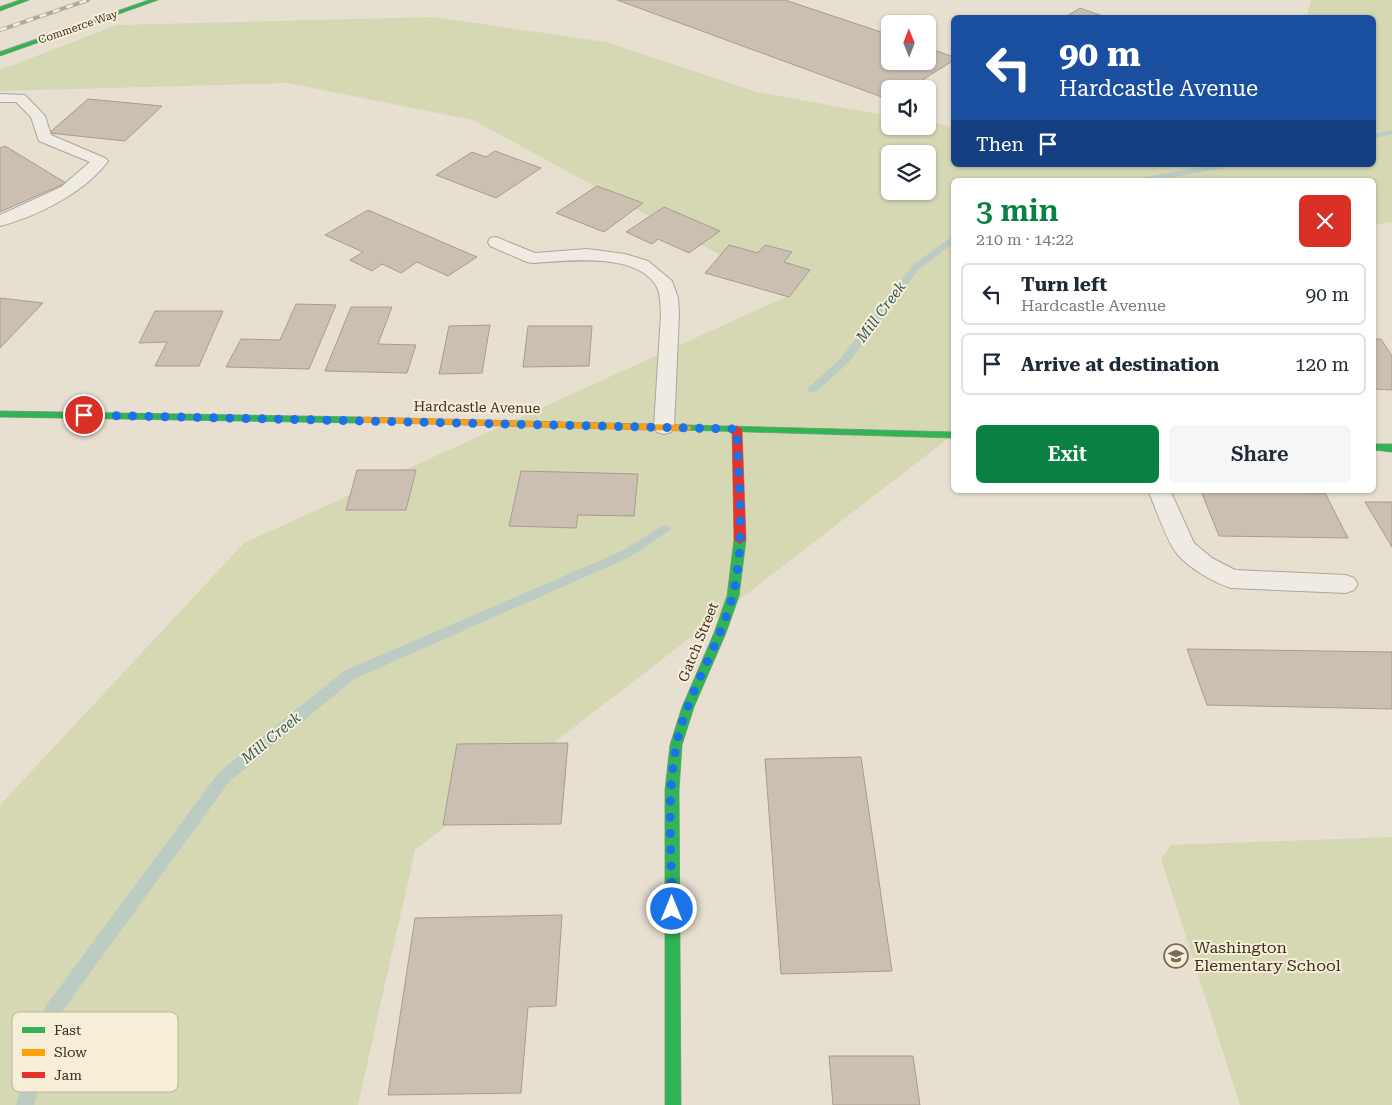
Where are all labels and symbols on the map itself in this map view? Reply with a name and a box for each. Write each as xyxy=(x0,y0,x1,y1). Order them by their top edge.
street label: Commerce Way xyxy=(37,7,120,47)
north arrow xyxy=(881,15,936,70)
water label: Mill Creek xyxy=(852,277,910,347)
pin xyxy=(63,394,105,436)
street label: Hardcastle Avenue xyxy=(414,398,541,416)
street label: Gatch Street xyxy=(675,600,721,684)
water label: Mill Creek xyxy=(237,708,305,768)
position arrow xyxy=(645,882,697,934)
place label: Washington Elementary School xyxy=(1194,938,1341,975)
school or university icon: Washington Elementary School xyxy=(1163,943,1189,969)
legend xyxy=(12,1012,178,1092)
text: Fast xyxy=(54,1022,81,1038)
text: Slow xyxy=(54,1044,87,1060)
text: Jam xyxy=(54,1067,82,1083)

